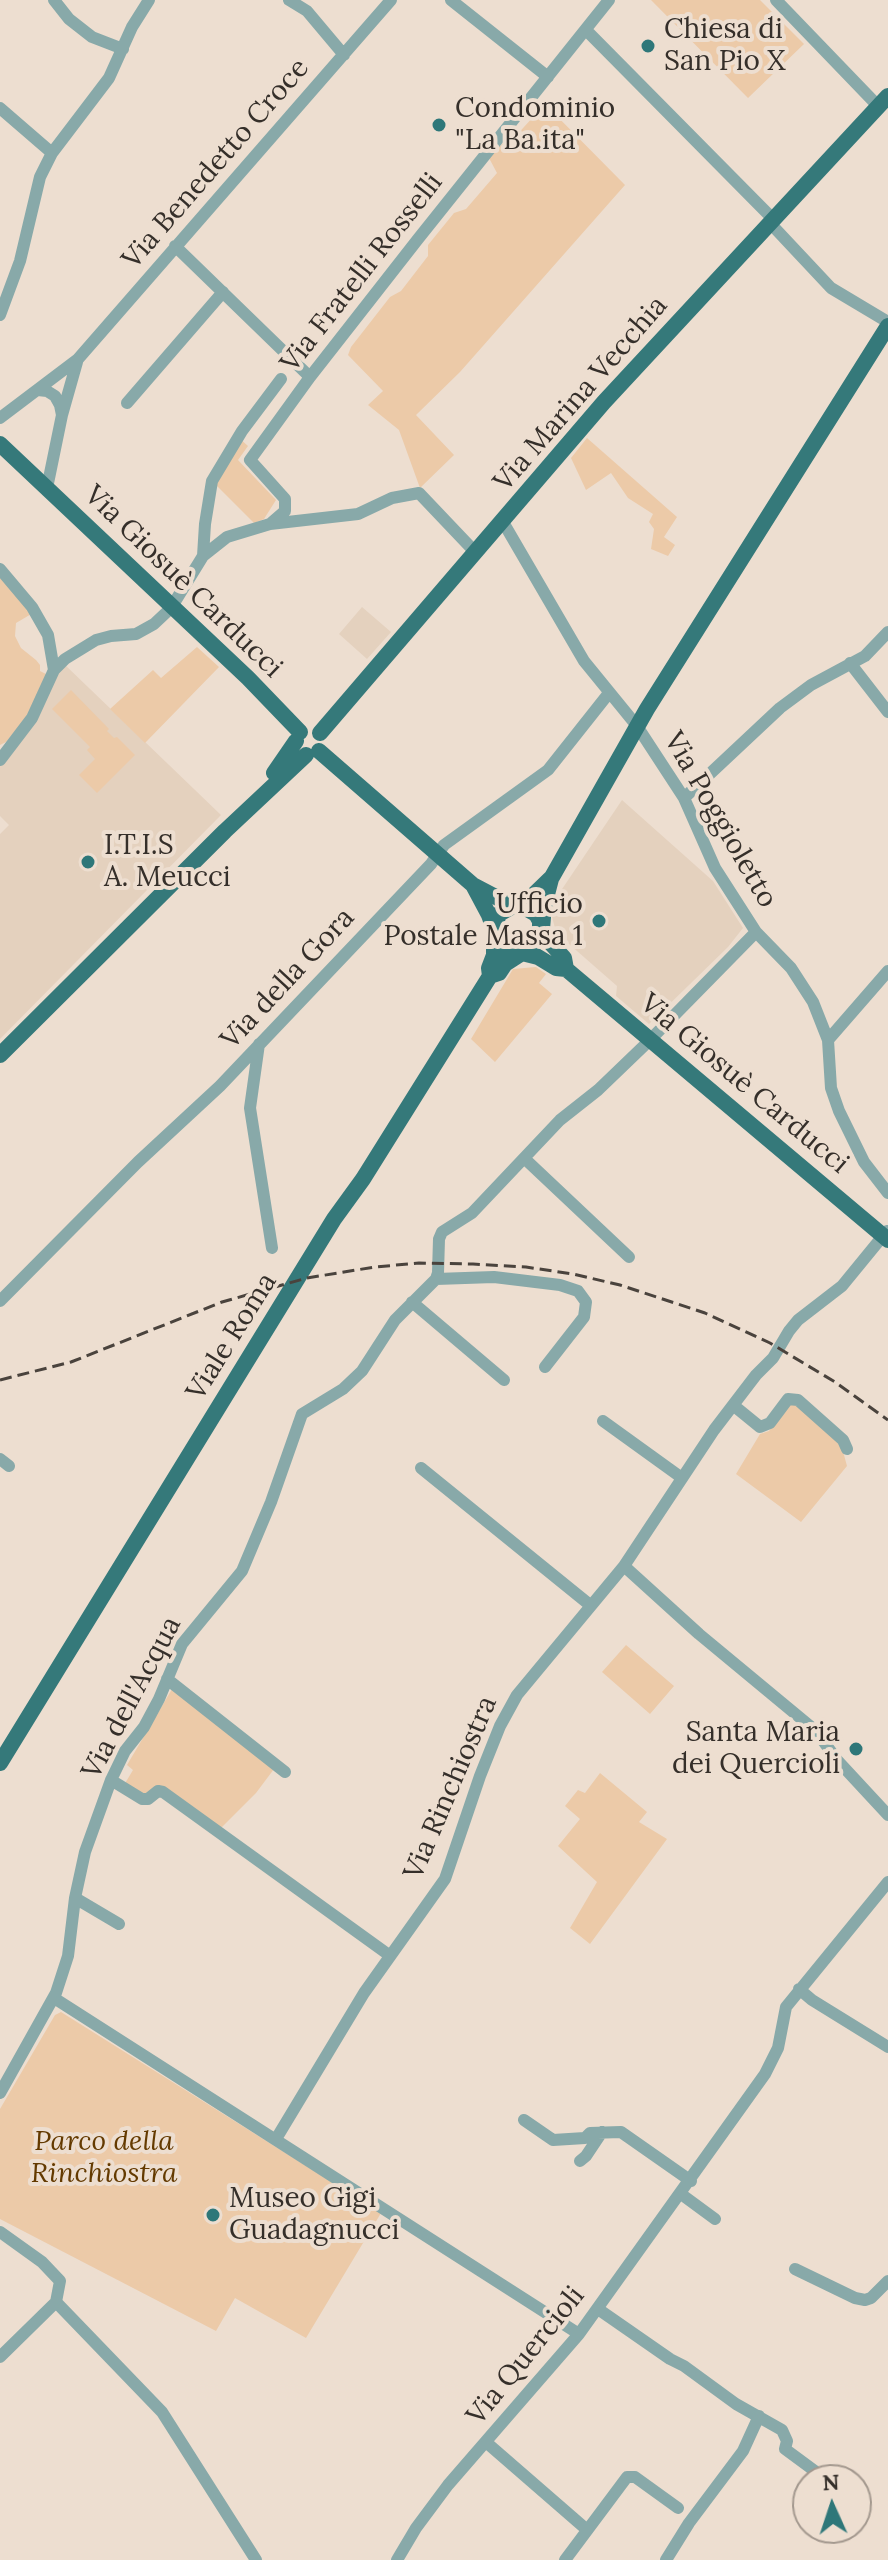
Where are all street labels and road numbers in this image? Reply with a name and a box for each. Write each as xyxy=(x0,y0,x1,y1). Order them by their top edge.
street label: Via Benedetto Croce xyxy=(116,52,316,276)
street label: Via Fratelli Rosselli xyxy=(274,167,450,379)
street label: Via Marina Vecchia xyxy=(487,290,675,498)
street label: Via Giosuè Carducci xyxy=(77,479,289,685)
street label: Via Poggioletto xyxy=(656,726,784,914)
street label: Via della Gora xyxy=(214,902,362,1056)
street label: Via Giosuè Carducci xyxy=(633,987,855,1181)
street label: Viale Roma xyxy=(180,1267,284,1407)
street label: Via dell'Acqua xyxy=(75,1611,189,1785)
street label: Via Rinchiostra xyxy=(397,1691,505,1885)
street label: Via Quercioli xyxy=(460,2280,592,2432)

